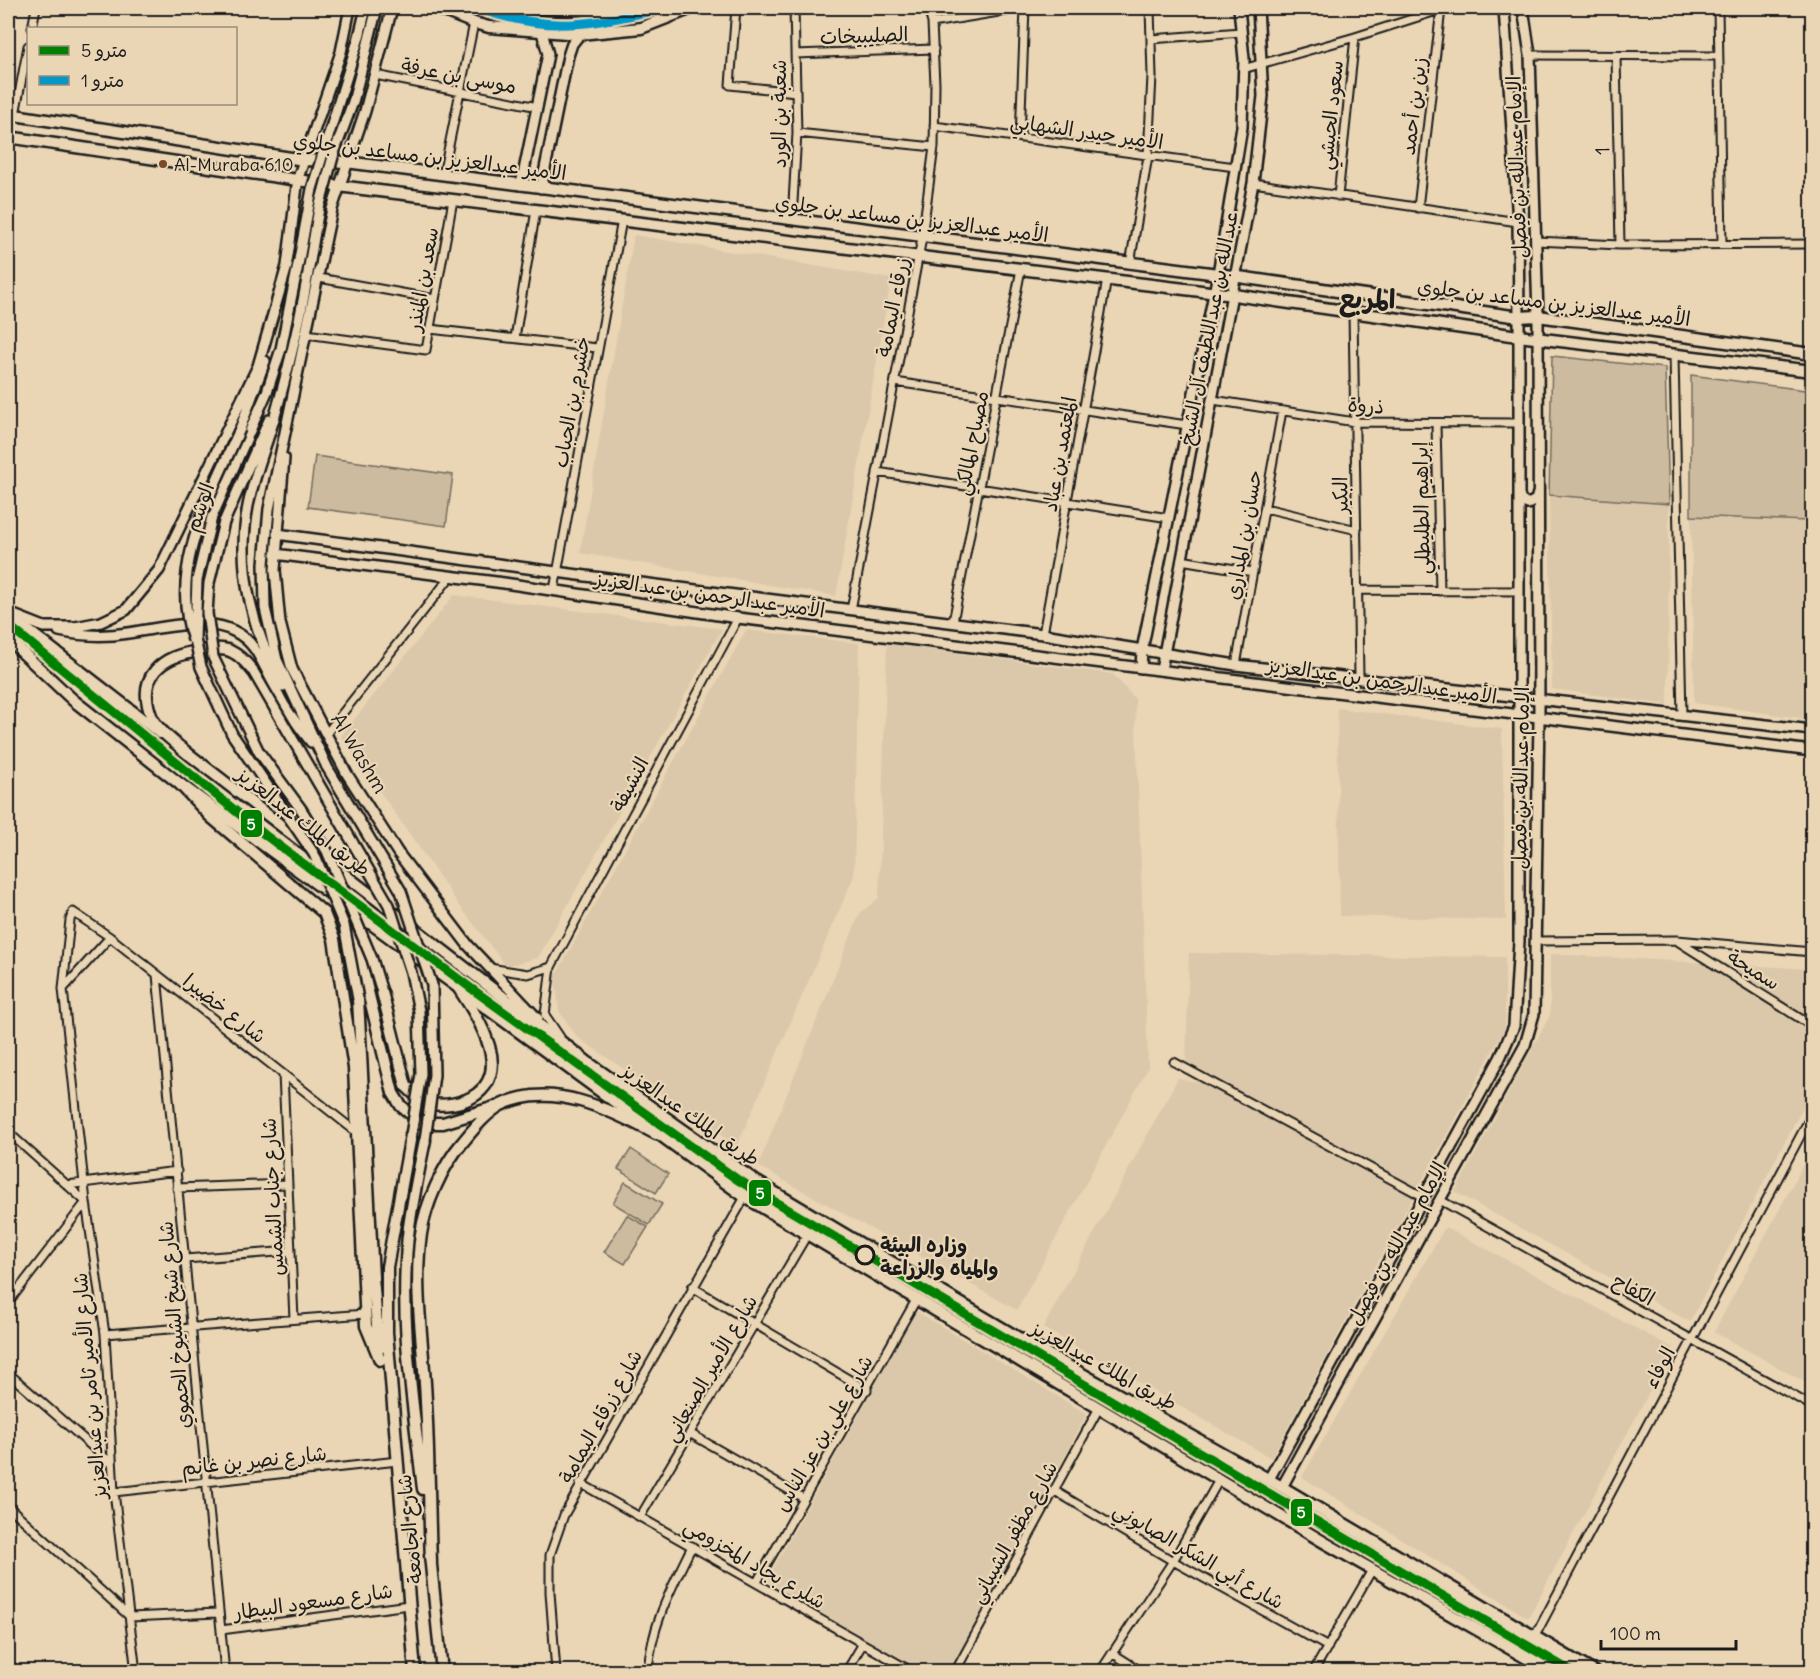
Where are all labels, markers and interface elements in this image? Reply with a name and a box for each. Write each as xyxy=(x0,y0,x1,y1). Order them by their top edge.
street label: الصليبيخات xyxy=(819,21,909,49)
legend xyxy=(27,27,237,105)
text: مترو 5 xyxy=(81,39,127,62)
street label: موسى بن عرفة xyxy=(399,52,519,99)
street label: زين بن أحمد xyxy=(1395,56,1431,156)
street label: سعود الحبشي xyxy=(1312,59,1354,172)
street label: شعبة بن الورد xyxy=(766,60,791,168)
text: مترو 1 xyxy=(81,69,124,92)
street label: الإمام عبدالله بن فيصل xyxy=(1500,75,1535,259)
street label: الأمير حيدر الشهابي xyxy=(1008,108,1165,160)
street label: الأمير عبدالعزيز بن مساعد بن جلوي xyxy=(292,127,568,188)
street label: 1 xyxy=(1589,147,1615,155)
place label: Al-Muraba 610 xyxy=(174,153,294,176)
marker: Al-Muraba 610 xyxy=(157,158,169,170)
street label: الأمير عبدالعزيز بن مساعد بن جلوي xyxy=(774,189,1050,250)
street label: عبدالله بن عبداللطيف آل الشيخ xyxy=(1173,209,1245,448)
street label: سعد بن المنذر xyxy=(400,225,443,335)
street label: زرقاء اليمامة xyxy=(870,255,914,359)
street label: الأمير عبدالعزيز بن مساعد بن جلوي xyxy=(1416,273,1692,334)
district label: المربع xyxy=(1339,282,1395,318)
street label: خشرم بن الحباب xyxy=(547,334,599,470)
street label: مصباح المالكي xyxy=(949,389,999,499)
street label: ذروة xyxy=(1347,391,1385,419)
street label: المعتمد بن عباد xyxy=(1037,394,1081,514)
street label: إبراهيم الطليطلي xyxy=(1407,441,1441,575)
street label: حسان بن المداري xyxy=(1219,468,1270,602)
street label: البكير xyxy=(1327,476,1353,516)
street label: الوشم xyxy=(179,479,222,536)
street label: الأمير عبدالرحمن بن عبدالعزيز xyxy=(591,565,827,623)
street label: الأمير عبدالرحمن بن عبدالعزيز xyxy=(1263,651,1499,709)
street label: الإمام عبدالله بن فيصل xyxy=(1506,686,1537,870)
street label: Al Washm xyxy=(326,708,394,798)
street label: النشيفة xyxy=(604,752,654,816)
street label: طريق الملك عبدالعزيز xyxy=(230,760,376,881)
line badge: 5 xyxy=(240,809,263,838)
text: 5 xyxy=(246,814,256,834)
street label: سميحة xyxy=(1723,943,1785,995)
street label: شارع خضيرا xyxy=(177,968,272,1050)
street label: طريق الملك عبدالعزيز xyxy=(615,1056,765,1171)
street label: شارع جناب الشمس xyxy=(255,1117,291,1277)
street label: الإمام عبدالله بن فيصل xyxy=(1341,1157,1454,1331)
line badge: 5 xyxy=(748,1179,772,1207)
text: 5 xyxy=(755,1183,765,1203)
street label: شارع شيخ الشيوخ الحموي xyxy=(152,1220,199,1430)
place label: وزاره البيئة والمياه والزراعة xyxy=(880,1232,999,1281)
marker: وزاره البيئة والمياه والزراعة xyxy=(855,1245,875,1265)
street label: الكفاح xyxy=(1608,1267,1659,1312)
street label: شارع الأمير ثامر بن عبدالعزيز xyxy=(67,1271,114,1502)
street label: شارع الأمير الصنعاني xyxy=(658,1290,767,1449)
street label: طريق الملك عبدالعزيز xyxy=(1025,1313,1182,1416)
street label: الوفاء xyxy=(1638,1342,1682,1393)
street label: شارع زرقاء اليمامة xyxy=(553,1345,649,1488)
street label: شارع علي بن عز الناس xyxy=(768,1350,883,1519)
street label: شارع نصر بن غانم xyxy=(180,1440,328,1483)
street label: شارع مظفر الشيباني xyxy=(964,1457,1068,1610)
street label: شارع الجامعة xyxy=(391,1473,429,1585)
street label: شارع أبي الشكر الصابوني xyxy=(1106,1496,1289,1619)
line badge: 5 xyxy=(1290,1498,1313,1527)
text: 5 xyxy=(1296,1502,1306,1522)
street label: شلرع بجاد المخزومي xyxy=(677,1512,830,1619)
street label: شارع مسعود البيطار xyxy=(230,1577,394,1627)
scale bar xyxy=(1601,1613,1736,1651)
text: 100 m xyxy=(1610,1622,1661,1645)

